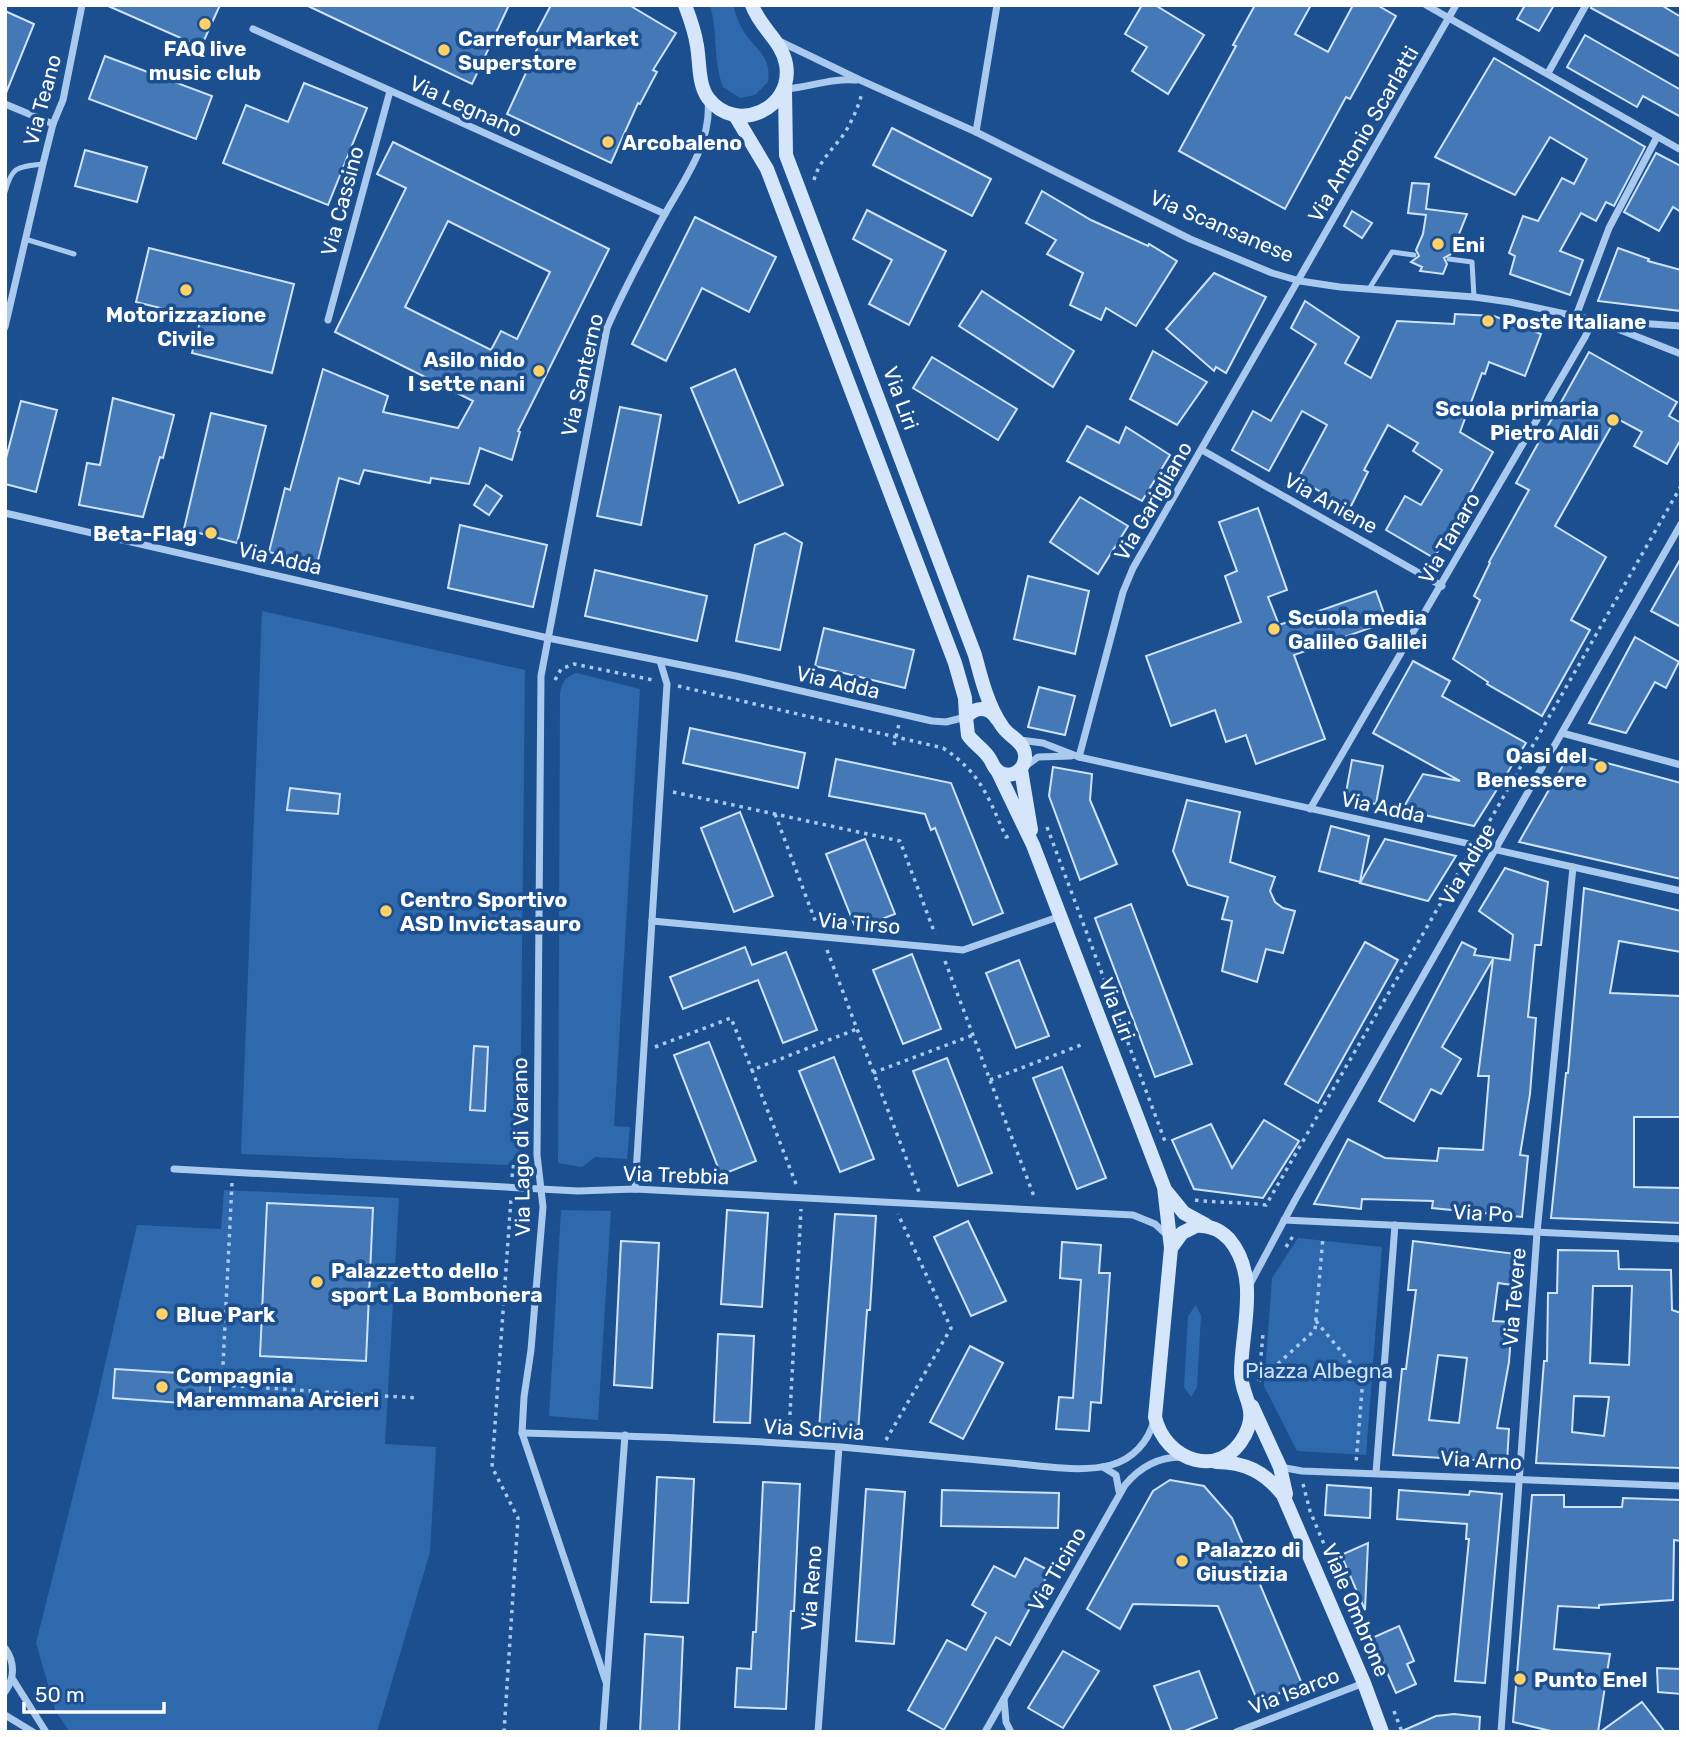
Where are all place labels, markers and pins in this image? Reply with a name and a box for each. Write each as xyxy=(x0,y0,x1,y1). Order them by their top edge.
marker: FAQ live music club xyxy=(197,16,213,32)
place label: Carrefour Market Superstore xyxy=(458,26,639,75)
place label: FAQ live music club xyxy=(149,36,261,85)
marker: Carrefour Market Superstore xyxy=(436,42,452,58)
place label: Arcobaleno xyxy=(622,130,742,155)
marker: Arcobaleno xyxy=(600,134,616,150)
place label: Eni xyxy=(1452,232,1485,257)
marker: Eni xyxy=(1430,236,1446,252)
marker: Motorizzazione Civile xyxy=(178,282,194,298)
place label: Motorizzazione Civile xyxy=(106,302,266,351)
place label: Poste Italiane xyxy=(1502,309,1647,334)
marker: Poste Italiane xyxy=(1480,313,1496,329)
place label: Asilo nido I sette nani xyxy=(408,347,525,396)
marker: Asilo nido I sette nani xyxy=(531,363,547,379)
place label: Scuola primaria Pietro Aldi xyxy=(1435,396,1599,445)
marker: Scuola primaria Pietro Aldi xyxy=(1605,412,1621,428)
place label: Beta-Flag xyxy=(93,521,197,546)
marker: Beta-Flag xyxy=(203,525,219,541)
place label: Scuola media Galileo Galilei xyxy=(1288,605,1427,654)
marker: Scuola media Galileo Galilei xyxy=(1266,621,1282,637)
place label: Oasi del Benessere xyxy=(1476,743,1587,792)
marker: Oasi del Benessere xyxy=(1593,759,1609,775)
place label: Centro Sportivo ASD Invictasauro xyxy=(400,887,581,936)
marker: Centro Sportivo ASD Invictasauro xyxy=(378,903,394,919)
place label: Palazzetto dello sport La Bombonera xyxy=(331,1258,543,1307)
marker: Palazzetto dello sport La Bombonera xyxy=(309,1274,325,1290)
place label: Blue Park xyxy=(176,1302,276,1327)
marker: Blue Park xyxy=(154,1306,170,1322)
place label: Compagnia Maremmana Arcieri xyxy=(176,1363,379,1412)
marker: Compagnia Maremmana Arcieri xyxy=(154,1379,170,1395)
place label: Palazzo di Giustizia xyxy=(1196,1537,1300,1586)
marker: Palazzo di Giustizia xyxy=(1174,1553,1190,1569)
place label: Punto Enel xyxy=(1534,1667,1648,1692)
marker: Punto Enel xyxy=(1512,1671,1528,1687)

